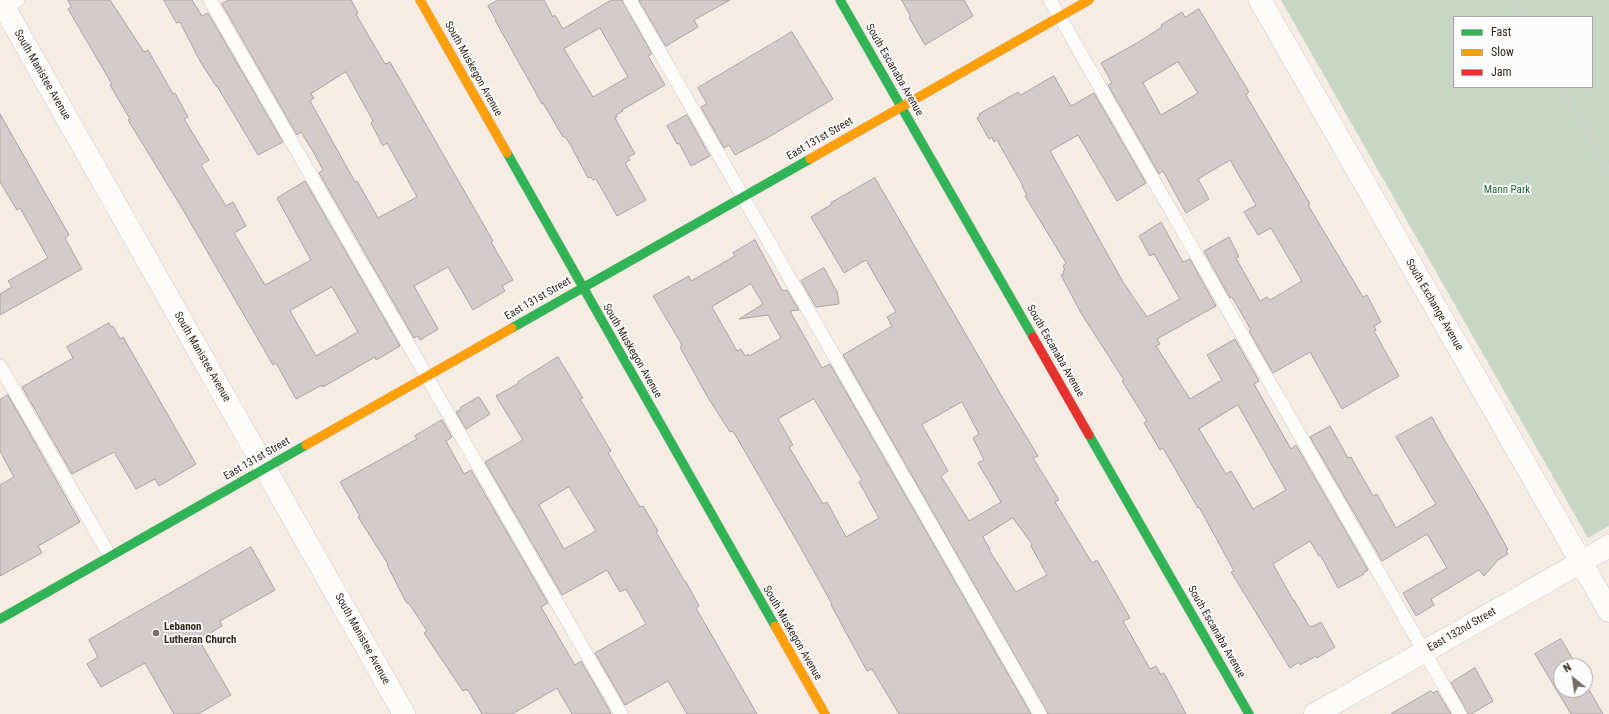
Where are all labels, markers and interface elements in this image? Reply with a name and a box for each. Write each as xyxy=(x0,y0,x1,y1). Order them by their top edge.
legend xyxy=(1453,16,1593,88)
street label: South Muskegon Avenue xyxy=(441,19,505,119)
street label: South Escanaba Avenue xyxy=(862,22,926,118)
text: Fast xyxy=(1491,25,1511,39)
street label: South Manistee Avenue xyxy=(11,28,73,122)
text: Slow xyxy=(1491,45,1514,59)
text: Jam xyxy=(1491,65,1512,79)
street label: East 131st Street xyxy=(784,115,856,163)
park label: Mann Park xyxy=(1484,183,1530,197)
street label: South Exchange Avenue xyxy=(1402,257,1466,353)
street label: East 131st Street xyxy=(502,275,574,323)
street label: South Muskegon Avenue xyxy=(600,301,664,401)
street label: South Escanaba Avenue xyxy=(1023,303,1087,399)
street label: South Manistee Avenue xyxy=(171,310,233,404)
street label: East 131st Street xyxy=(221,435,293,483)
street label: South Muskegon Avenue xyxy=(760,583,824,683)
street label: South Escanaba Avenue xyxy=(1184,584,1248,680)
street label: South Manistee Avenue xyxy=(332,591,392,687)
street label: East 132nd Street xyxy=(1425,605,1499,655)
place label: Lebanon Lutheran Church xyxy=(164,620,236,646)
marker: Lebanon Lutheran Church xyxy=(151,628,161,638)
north arrow xyxy=(1553,658,1593,698)
text: N xyxy=(1561,661,1573,675)

